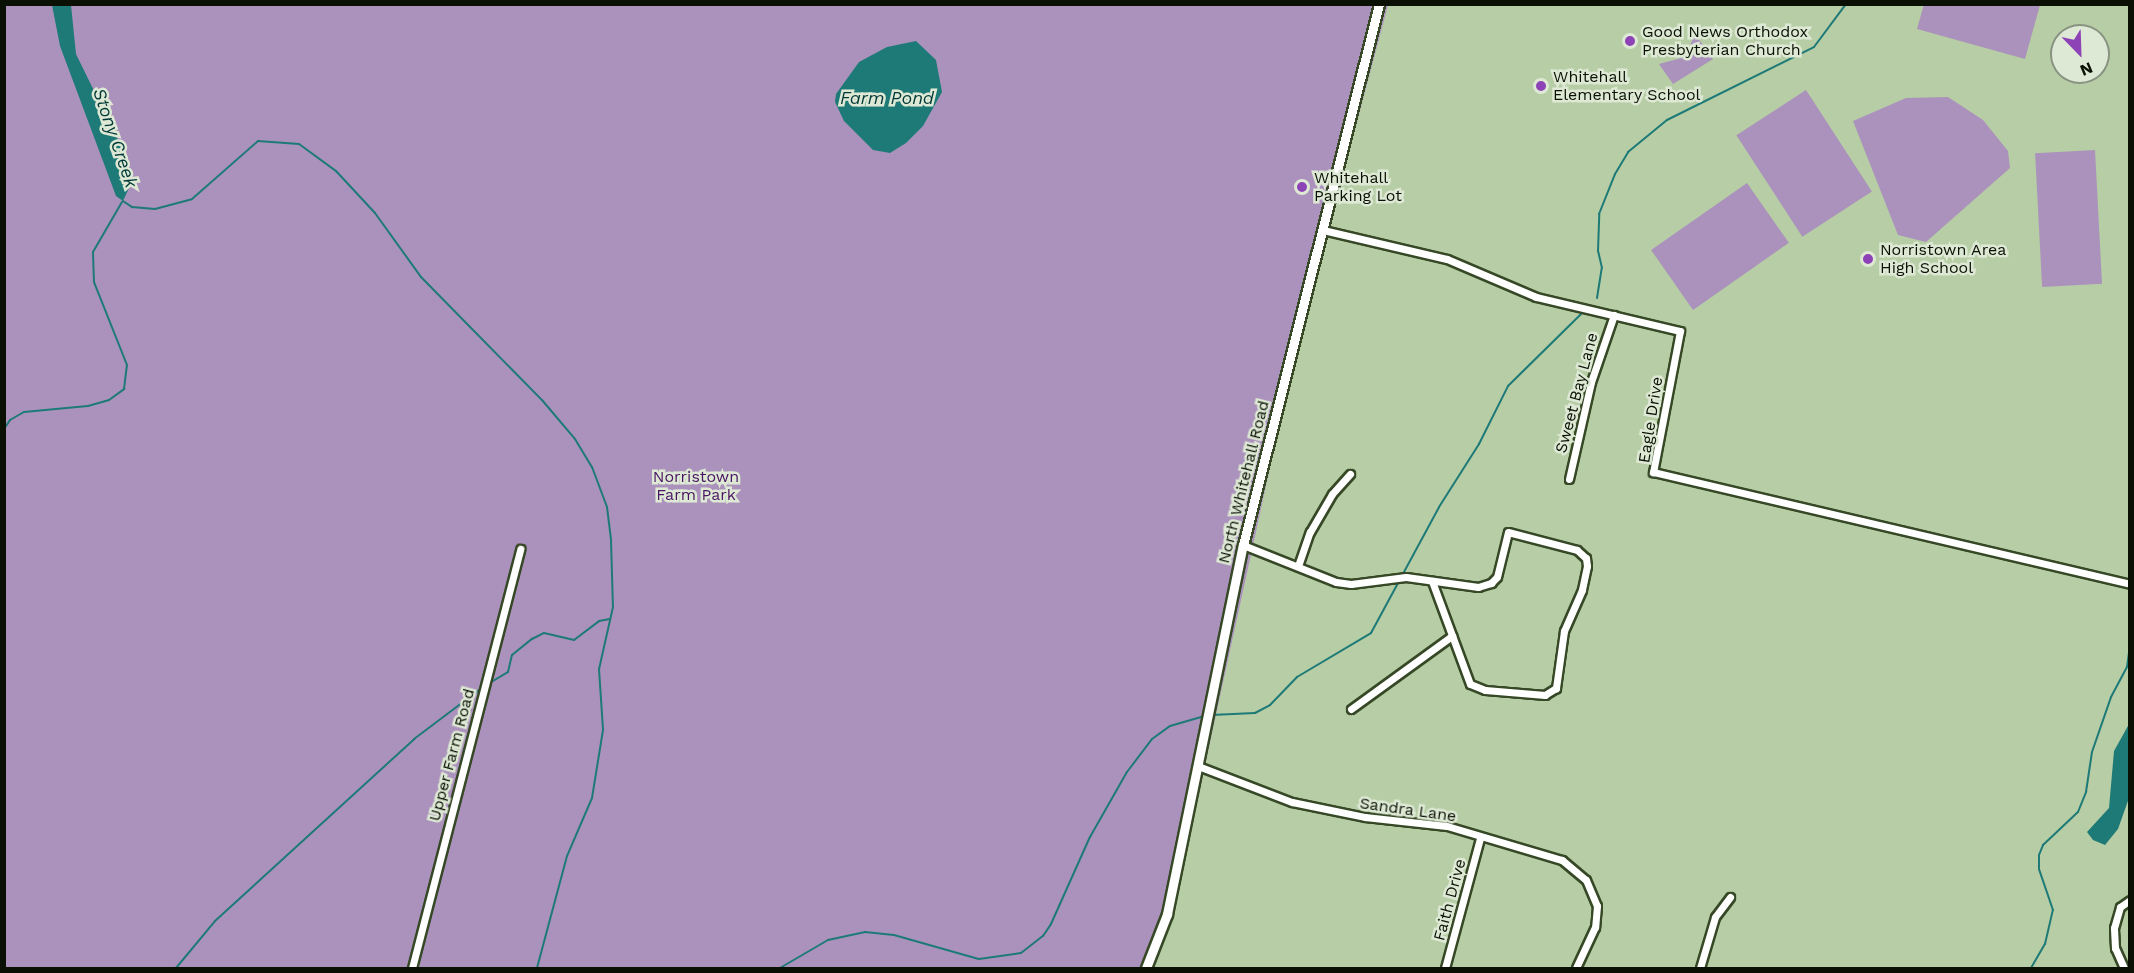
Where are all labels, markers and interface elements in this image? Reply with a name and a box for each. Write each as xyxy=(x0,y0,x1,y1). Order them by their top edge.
place label: Good News Orthodox Presbyterian Church xyxy=(1642,22,1808,60)
north arrow xyxy=(2050,24,2110,84)
marker: Good News Orthodox Presbyterian Church xyxy=(1623,34,1637,48)
text: N xyxy=(2077,58,2096,80)
place label: Whitehall Elementary School xyxy=(1553,67,1701,105)
marker: Whitehall Elementary School xyxy=(1534,79,1548,93)
water label: Stony Creek xyxy=(88,85,142,191)
water label: Farm Pond xyxy=(840,87,934,109)
place label: Whitehall Parking Lot xyxy=(1314,168,1402,206)
marker: Whitehall Parking Lot xyxy=(1295,180,1309,194)
place label: Norristown Area High School xyxy=(1880,240,2007,278)
marker: Norristown Area High School xyxy=(1861,252,1875,266)
street label: Sweet Bay Lane xyxy=(1552,330,1602,456)
street label: Eagle Drive xyxy=(1635,375,1667,465)
street label: North Whitehall Road xyxy=(1214,398,1274,566)
park label: Norristown Farm Park xyxy=(653,467,739,505)
street label: Upper Farm Road xyxy=(425,686,479,824)
street label: Sandra Lane xyxy=(1358,794,1458,826)
street label: Faith Drive xyxy=(1430,857,1470,943)

